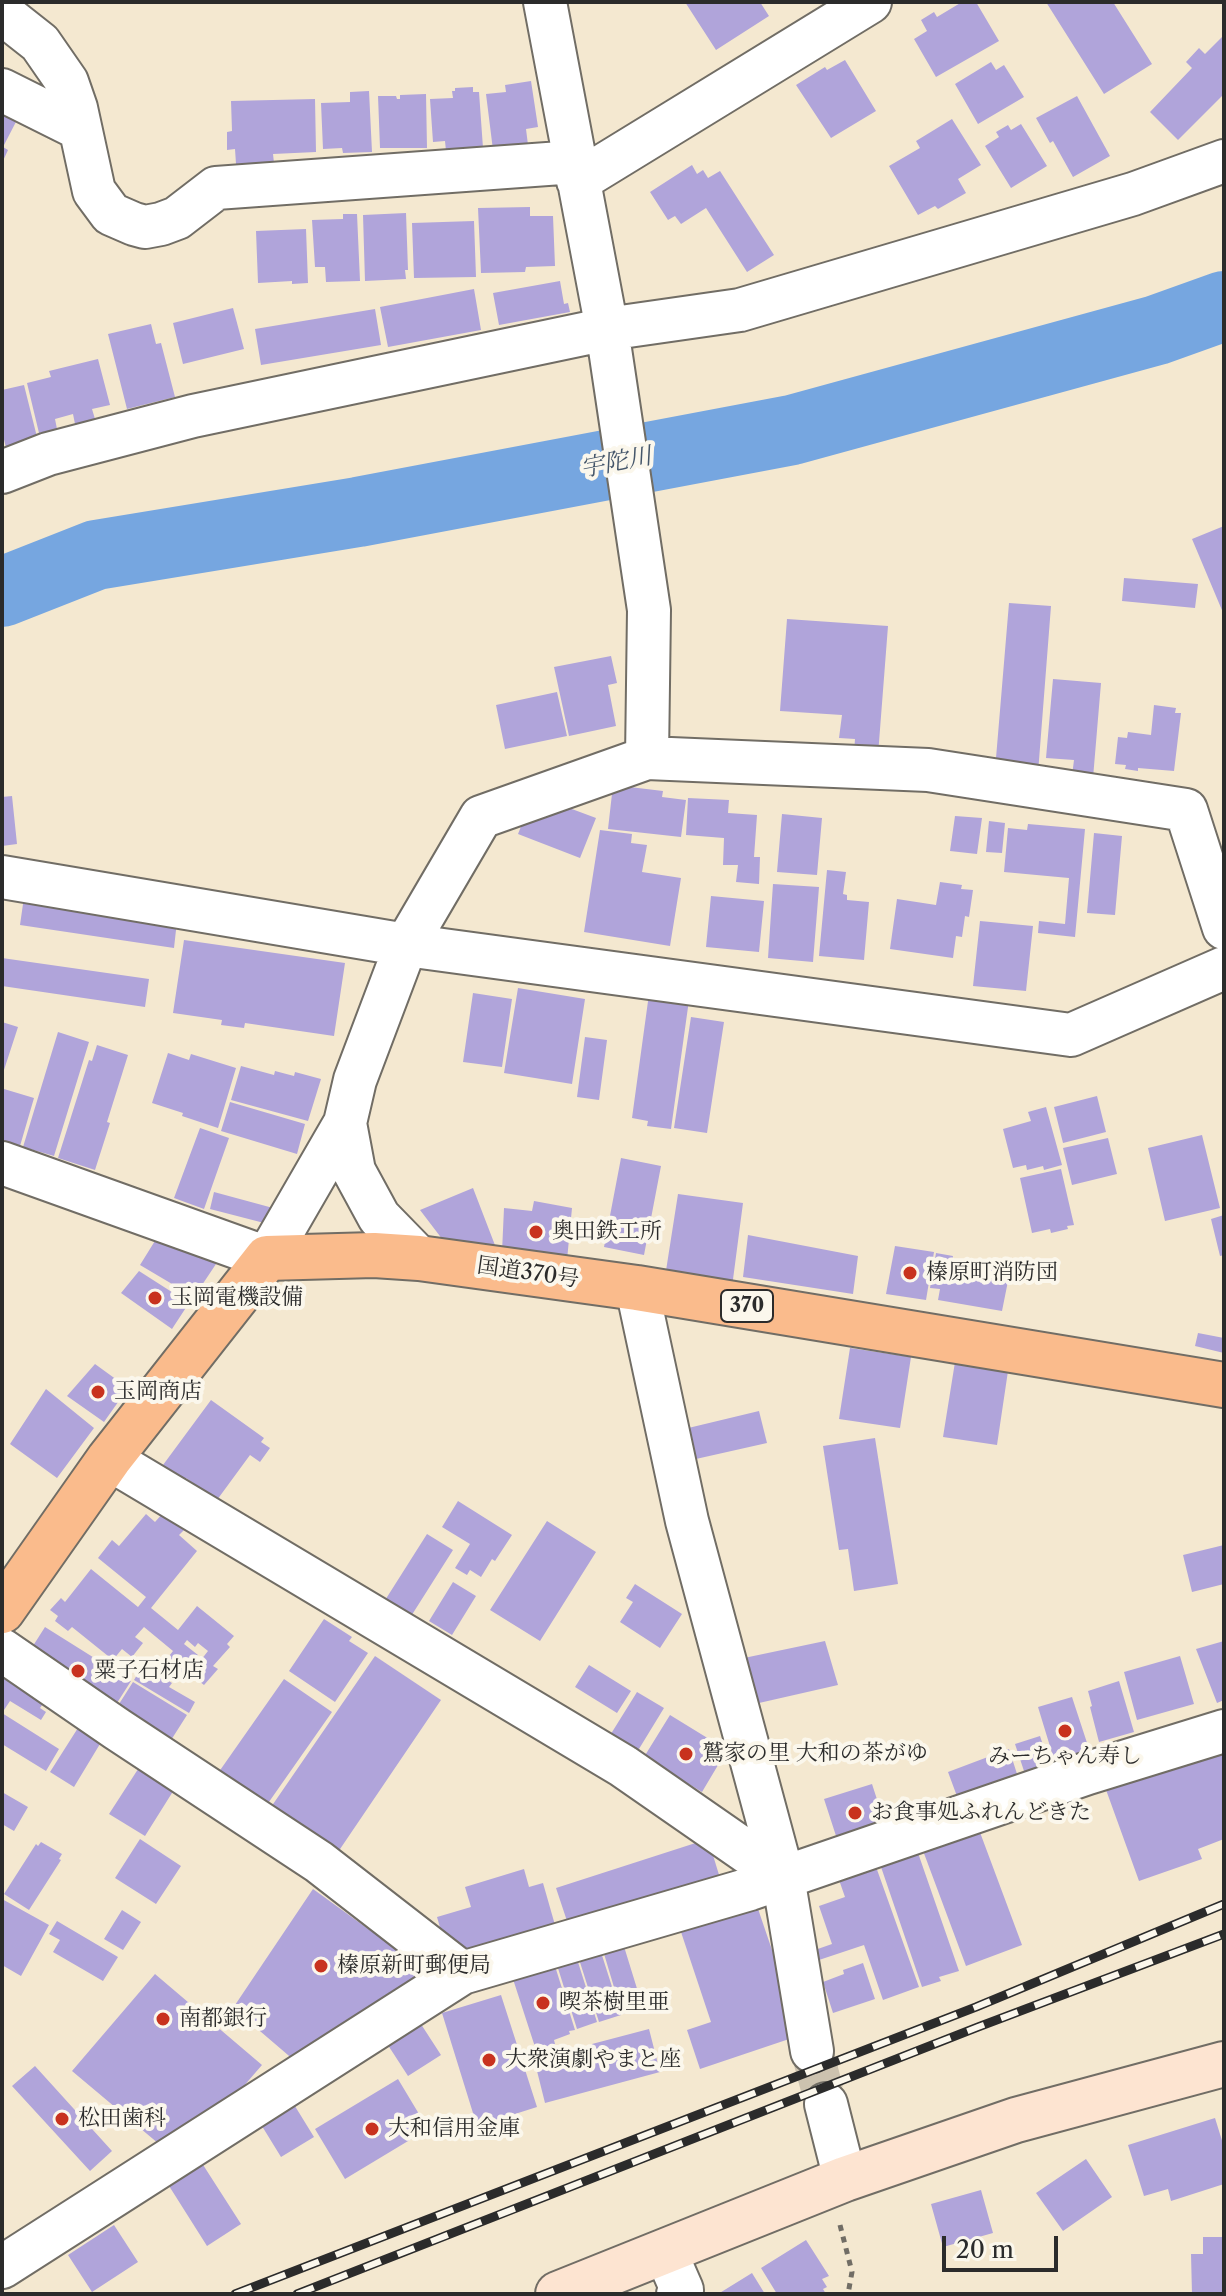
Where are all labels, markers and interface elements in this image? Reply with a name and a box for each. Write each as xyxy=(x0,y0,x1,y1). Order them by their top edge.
water label: 宇陀川 xyxy=(578,442,654,484)
place label: 奥田鉄工所 xyxy=(552,1219,662,1245)
marker: 奥田鉄工所 xyxy=(527,1223,545,1241)
street label: 国道370号 xyxy=(475,1253,581,1293)
place label: 榛原町消防団 xyxy=(926,1260,1058,1286)
marker: 榛原町消防団 xyxy=(901,1264,919,1282)
place label: 玉岡電機設備 xyxy=(171,1285,303,1311)
marker: 玉岡電機設備 xyxy=(146,1289,164,1307)
road number: 370 xyxy=(721,1290,773,1322)
place label: 玉岡商店 xyxy=(114,1379,202,1405)
marker: 玉岡商店 xyxy=(89,1383,107,1401)
place label: 粟子石材店 xyxy=(94,1658,204,1684)
marker: 粟子石材店 xyxy=(69,1662,87,1680)
marker: みーちゃん寿し xyxy=(1056,1722,1074,1740)
place label: 鷲家の里 大和の茶がゆ xyxy=(702,1741,928,1767)
place label: みーちゃん寿し xyxy=(988,1744,1142,1770)
marker: 鷲家の里 大和の茶がゆ xyxy=(677,1745,695,1763)
place label: お食事処ふれんどきた xyxy=(871,1800,1091,1826)
marker: お食事処ふれんどきた xyxy=(846,1804,864,1822)
place label: 榛原新町郵便局 xyxy=(337,1953,491,1979)
marker: 榛原新町郵便局 xyxy=(312,1957,330,1975)
place label: 喫茶樹里亜 xyxy=(559,1990,669,2016)
marker: 喫茶樹里亜 xyxy=(534,1994,552,2012)
place label: 南都銀行 xyxy=(179,2006,267,2032)
marker: 南都銀行 xyxy=(154,2010,172,2028)
place label: 大衆演劇やまと座 xyxy=(505,2047,681,2073)
marker: 大衆演劇やまと座 xyxy=(480,2051,498,2069)
place label: 松田歯科 xyxy=(78,2106,166,2132)
marker: 松田歯科 xyxy=(53,2110,71,2128)
place label: 大和信用金庫 xyxy=(388,2116,520,2142)
marker: 大和信用金庫 xyxy=(363,2120,381,2138)
scale bar xyxy=(946,2220,1062,2270)
text: 20 m xyxy=(956,2235,1014,2264)

